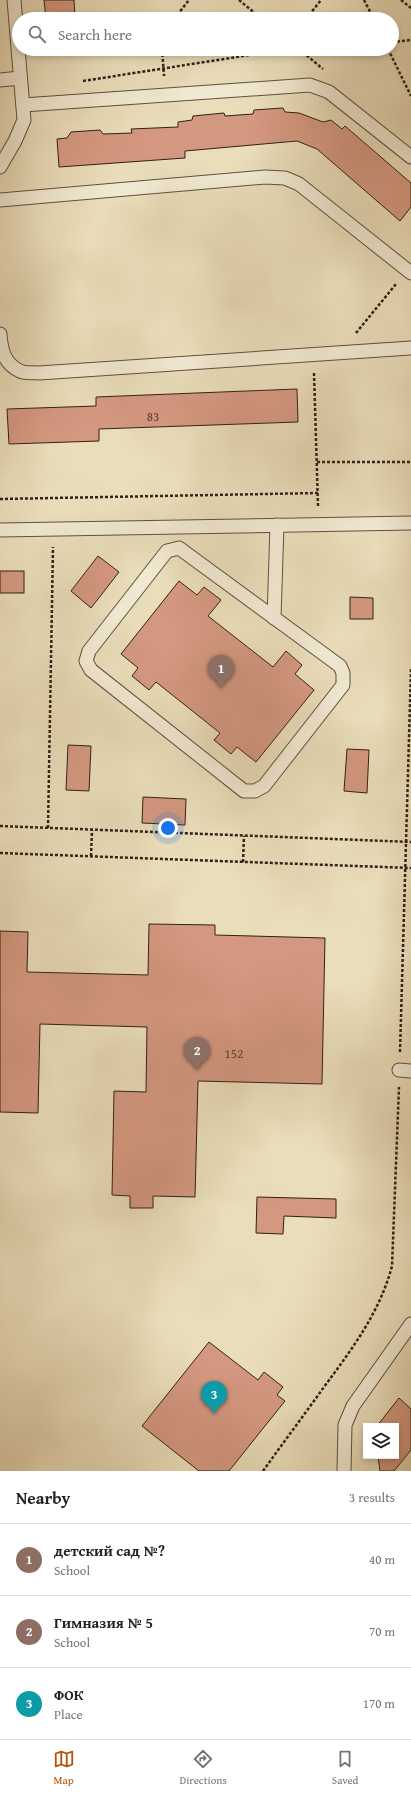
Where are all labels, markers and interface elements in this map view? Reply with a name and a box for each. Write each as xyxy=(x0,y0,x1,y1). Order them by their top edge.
search box xyxy=(12,12,399,56)
icon: search xyxy=(26,23,48,45)
text: Search here xyxy=(58,24,132,45)
house number: 83 xyxy=(147,407,159,426)
pin: 1 xyxy=(208,655,234,688)
your location xyxy=(158,818,178,838)
pin: 2 xyxy=(184,1037,210,1070)
house number: 152 xyxy=(225,1044,243,1063)
pin: 3 xyxy=(201,1381,227,1414)
map controls xyxy=(363,1423,399,1459)
button: layers xyxy=(363,1423,399,1459)
text: Nearby xyxy=(16,1485,70,1510)
text: 3 results xyxy=(349,1488,395,1507)
text: детский сад №? xyxy=(54,1540,165,1561)
text: 1 xyxy=(26,1550,32,1569)
text: 40 m xyxy=(369,1550,395,1569)
text: School xyxy=(54,1561,90,1580)
text: Гимназия № 5 xyxy=(54,1612,153,1633)
text: 2 xyxy=(26,1622,32,1641)
text: 70 m xyxy=(369,1622,395,1641)
text: School xyxy=(54,1633,90,1652)
text: ФОК xyxy=(54,1684,84,1705)
text: 3 xyxy=(26,1694,32,1713)
text: 170 m xyxy=(363,1694,395,1713)
text: Place xyxy=(54,1705,83,1724)
tab: Map xyxy=(53,1748,75,1788)
tab: Directions xyxy=(180,1748,227,1788)
tab: Saved xyxy=(332,1748,358,1788)

